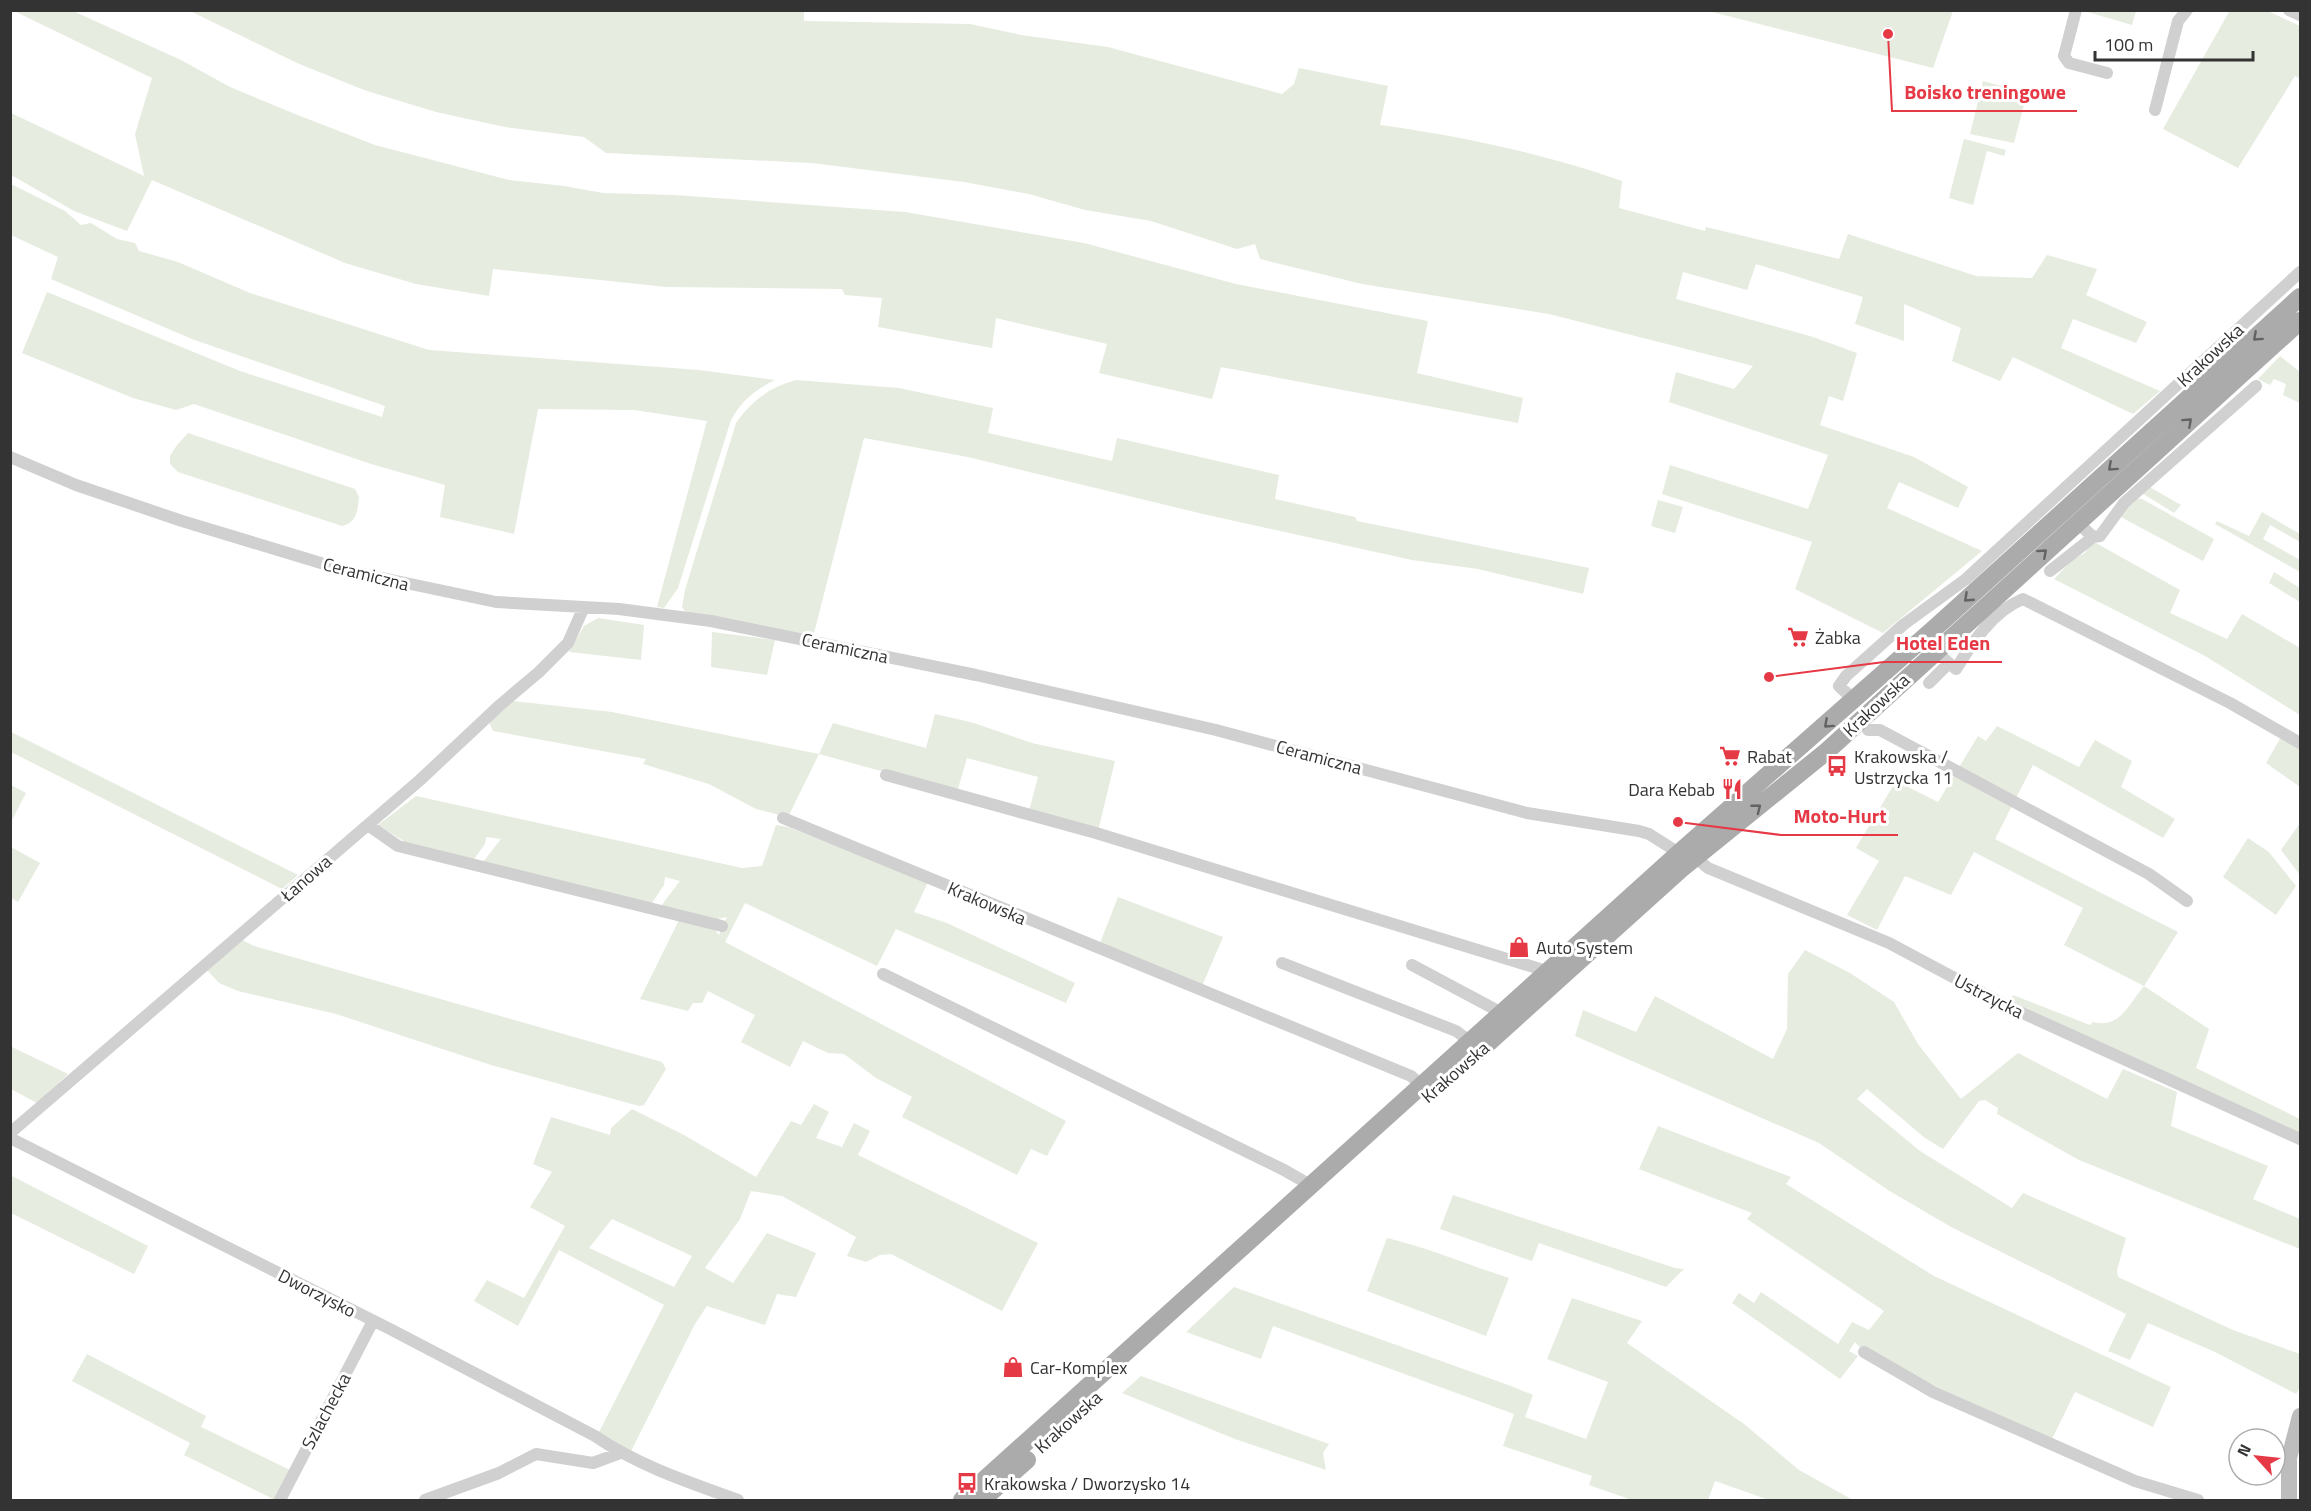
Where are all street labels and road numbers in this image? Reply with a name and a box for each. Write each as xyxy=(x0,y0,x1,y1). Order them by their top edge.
street label: Krakowska xyxy=(2170,317,2250,393)
street label: Ceramiczna xyxy=(320,550,412,598)
street label: Ceramiczna xyxy=(799,626,891,670)
street label: Krakowska xyxy=(1836,667,1916,743)
street label: Ceramiczna xyxy=(1273,733,1365,781)
street label: Łanowa xyxy=(274,848,337,908)
street label: Krakowska xyxy=(944,874,1030,932)
street label: Ustrzycka xyxy=(1950,967,2028,1025)
street label: Krakowska xyxy=(1415,1035,1495,1109)
street label: Dworzysko xyxy=(273,1262,361,1324)
street label: Szlachecka xyxy=(295,1368,357,1454)
street label: Krakowska xyxy=(1028,1384,1108,1460)

